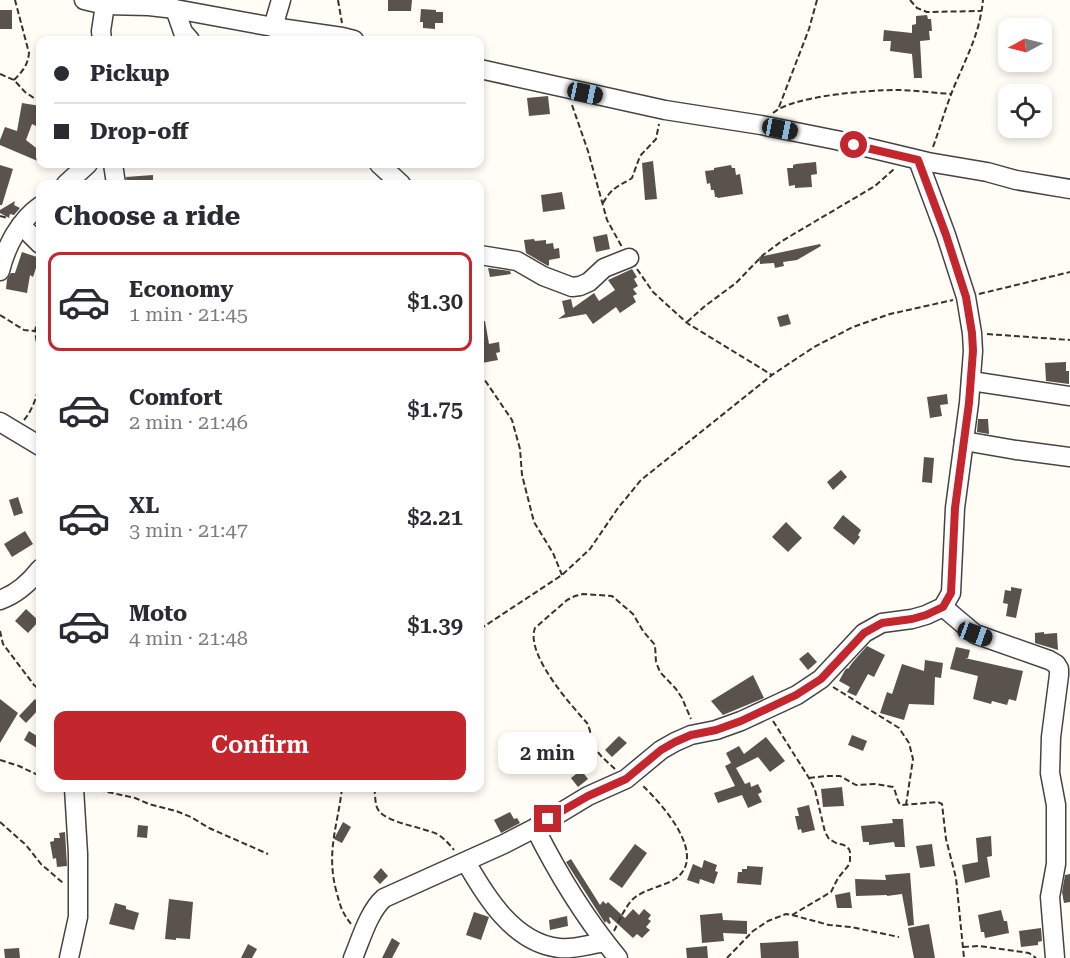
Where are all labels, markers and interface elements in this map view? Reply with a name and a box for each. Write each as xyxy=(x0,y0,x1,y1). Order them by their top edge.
north arrow xyxy=(998,18,1052,72)
map controls xyxy=(998,18,1052,138)
text: Pickup xyxy=(90,61,170,86)
car xyxy=(566,80,604,106)
button: locate xyxy=(998,84,1052,138)
car xyxy=(761,117,799,141)
text: Drop-off xyxy=(90,119,188,144)
route start xyxy=(840,131,867,158)
text: Choose a ride xyxy=(54,200,240,232)
icon: car xyxy=(57,275,111,329)
text: Economy xyxy=(129,277,233,302)
text: $1.30 xyxy=(407,289,463,314)
text: 1 min · 21:45 xyxy=(129,302,248,326)
icon: car xyxy=(57,383,111,437)
text: Comfort xyxy=(129,385,222,410)
text: $1.75 xyxy=(407,397,463,422)
text: 2 min · 21:46 xyxy=(129,410,248,434)
icon: car xyxy=(57,491,111,545)
text: XL xyxy=(129,493,159,518)
text: $2.21 xyxy=(407,505,463,530)
text: 3 min · 21:47 xyxy=(129,518,248,542)
icon: car xyxy=(57,599,111,653)
text: Moto xyxy=(129,601,187,626)
text: $1.39 xyxy=(407,613,463,638)
car xyxy=(955,619,995,649)
text: 4 min · 21:48 xyxy=(129,626,248,650)
button: Confirm xyxy=(54,711,466,780)
callout: 2 min xyxy=(498,732,598,774)
text: 2 min xyxy=(520,741,575,765)
route end xyxy=(534,805,561,832)

